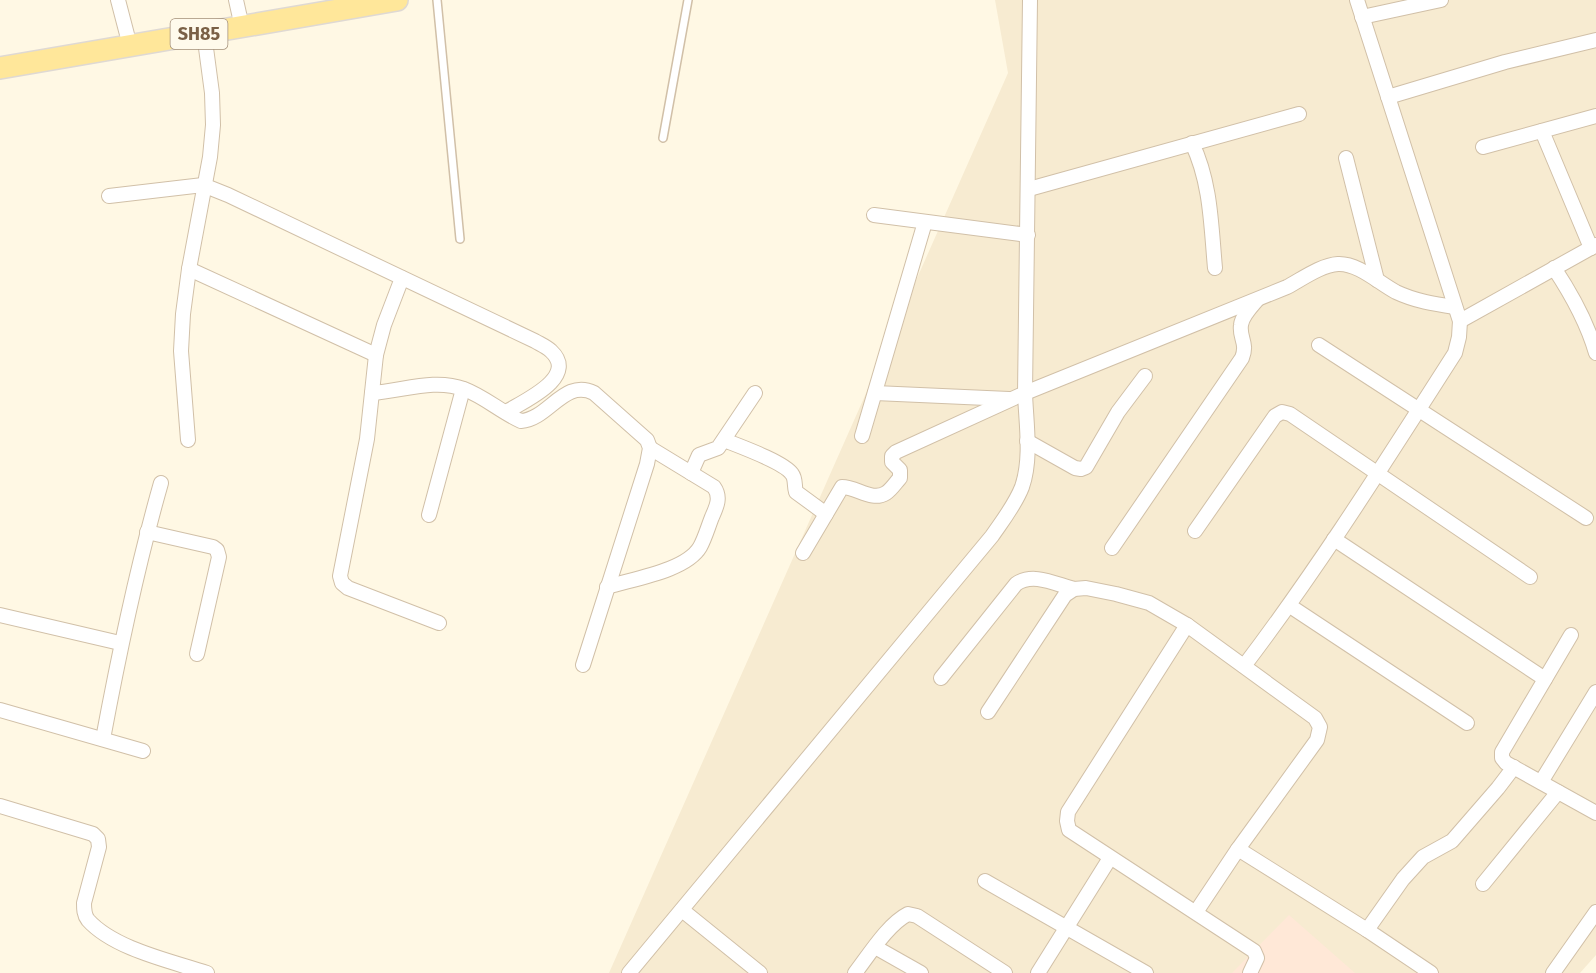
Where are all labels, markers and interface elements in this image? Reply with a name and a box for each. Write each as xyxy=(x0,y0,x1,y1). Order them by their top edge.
road number: SH85 xyxy=(170,19,228,49)

